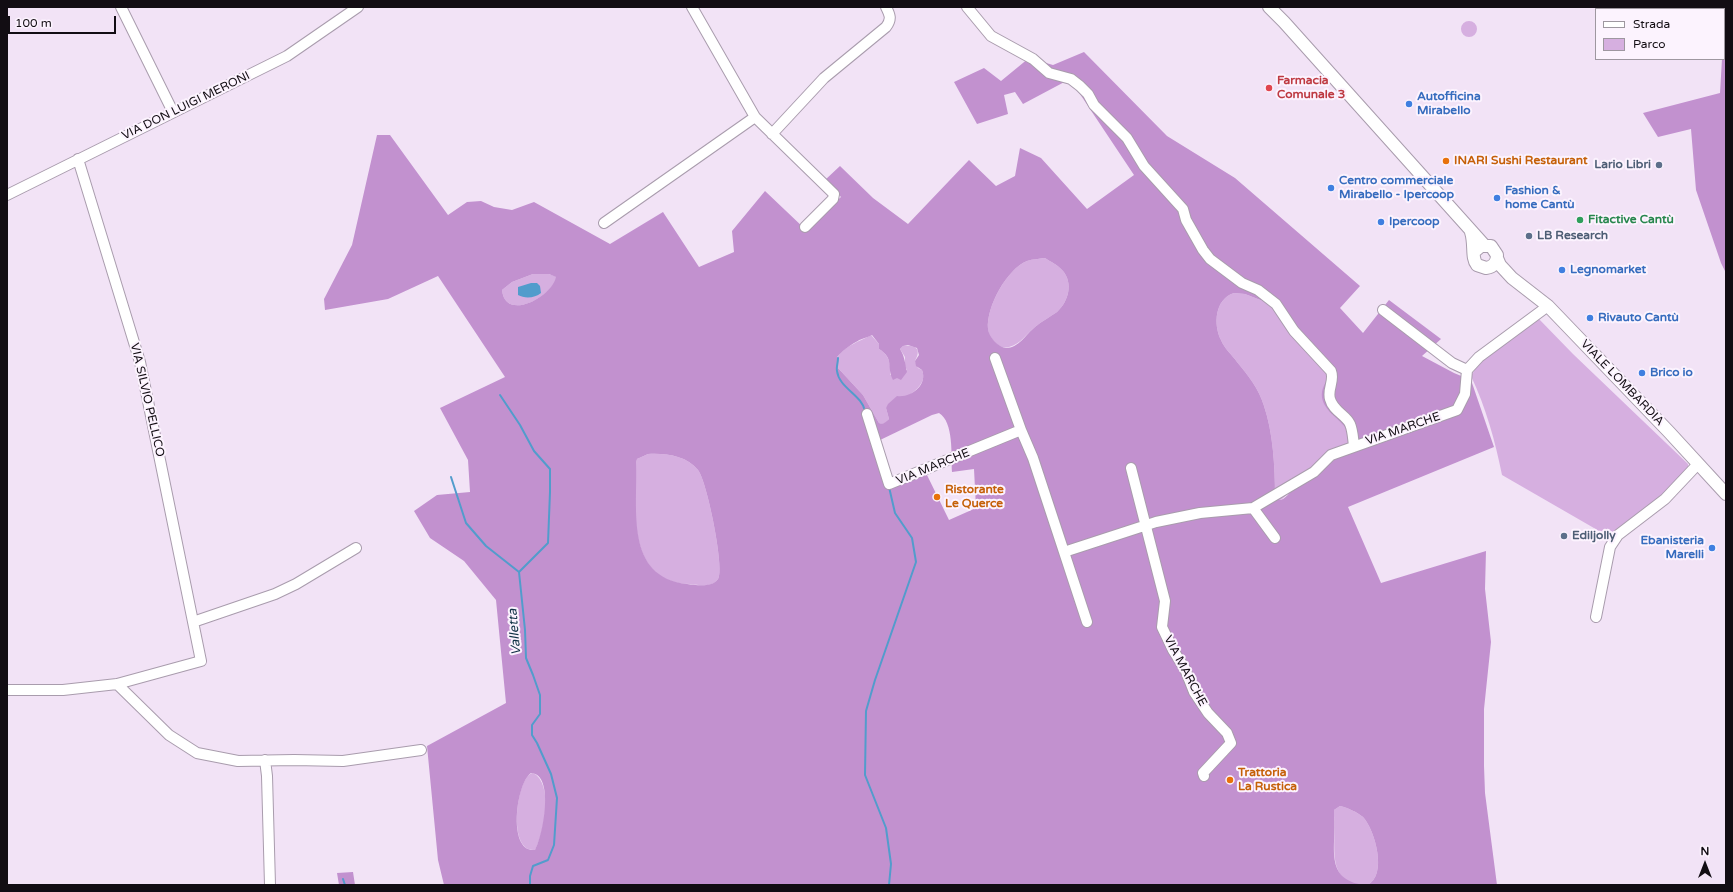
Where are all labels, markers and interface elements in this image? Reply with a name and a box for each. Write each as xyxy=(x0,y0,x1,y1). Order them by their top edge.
scale bar xyxy=(10,8,118,34)
legend xyxy=(1595,8,1725,60)
text: 100 m xyxy=(15,16,52,30)
text: Strada xyxy=(1633,17,1670,31)
text: Parco xyxy=(1633,37,1666,51)
street label: VIA DON LUIGI MERONI xyxy=(120,69,252,143)
place label: Farmacia Comunale 3 xyxy=(1277,74,1345,102)
marker: Farmacia Comunale 3 xyxy=(1264,83,1274,93)
place label: Autofficina Mirabello xyxy=(1417,90,1481,118)
marker: Autofficina Mirabello xyxy=(1404,99,1414,109)
place label: INARI Sushi Restaurant xyxy=(1454,154,1588,168)
marker: INARI Sushi Restaurant xyxy=(1441,156,1451,166)
place label: Lario Libri xyxy=(1594,158,1651,172)
marker: Lario Libri xyxy=(1654,160,1664,170)
place label: Centro commerciale Mirabello - Ipercoop xyxy=(1339,174,1454,202)
marker: Centro commerciale Mirabello - Ipercoop xyxy=(1326,183,1336,193)
place label: Fashion & home Cantù xyxy=(1505,184,1575,212)
marker: Fashion & home Cantù xyxy=(1492,193,1502,203)
place label: Fitactive Cantù xyxy=(1588,213,1674,227)
place label: Ipercoop xyxy=(1389,215,1440,229)
marker: Fitactive Cantù xyxy=(1575,215,1585,225)
marker: Ipercoop xyxy=(1376,217,1386,227)
place label: LB Research xyxy=(1537,229,1608,243)
marker: LB Research xyxy=(1524,231,1534,241)
place label: Legnomarket xyxy=(1570,263,1646,277)
marker: Legnomarket xyxy=(1557,265,1567,275)
place label: Rivauto Cantù xyxy=(1598,311,1679,325)
marker: Rivauto Cantù xyxy=(1585,313,1595,323)
street label: VIALE LOMBARDIA xyxy=(1577,337,1667,429)
street label: VIA SILVIO PELLICO xyxy=(127,342,167,458)
place label: Brico io xyxy=(1650,366,1693,380)
marker: Brico io xyxy=(1637,368,1647,378)
street label: VIA MARCHE xyxy=(1364,410,1442,448)
street label: VIA MARCHE xyxy=(894,446,972,488)
place label: Ristorante Le Querce xyxy=(945,483,1004,511)
marker: Ristorante Le Querce xyxy=(932,492,942,502)
place label: Ediljolly xyxy=(1572,529,1616,543)
marker: Ediljolly xyxy=(1559,531,1569,541)
place label: Ebanisteria Marelli xyxy=(1640,534,1704,562)
marker: Ebanisteria Marelli xyxy=(1707,543,1717,553)
water label: Valletta xyxy=(505,608,525,656)
street label: VIA MARCHE xyxy=(1160,633,1210,709)
place label: Trattoria La Rustica xyxy=(1238,766,1297,794)
marker: Trattoria La Rustica xyxy=(1225,775,1235,785)
north arrow xyxy=(1685,844,1725,884)
text: N xyxy=(1701,845,1709,858)

